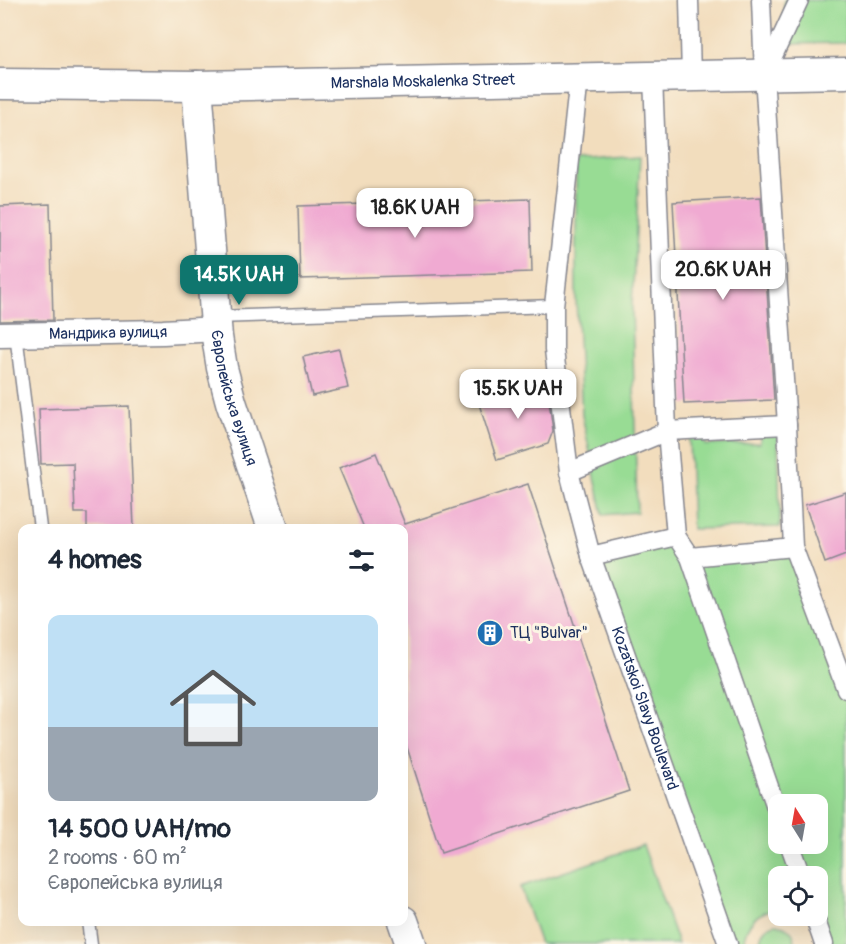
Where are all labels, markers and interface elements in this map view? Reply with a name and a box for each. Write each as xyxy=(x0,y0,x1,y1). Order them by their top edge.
street label: Marshala Moskalenka Street xyxy=(331,70,516,93)
pin: 18.6K UAH xyxy=(346,188,484,239)
text: 18.6K UAH xyxy=(370,195,460,220)
pin: 20.6K UAH xyxy=(654,250,792,301)
pin: 14.5K UAH xyxy=(170,255,308,306)
text: 20.6K UAH xyxy=(675,257,771,282)
text: 14.5K UAH xyxy=(194,262,284,287)
street label: Мандрика вулиця xyxy=(49,322,168,344)
street label: Європейська вулиця xyxy=(206,329,262,468)
pin: 15.5K UAH xyxy=(449,369,587,420)
text: 15.5K UAH xyxy=(473,376,563,401)
text: 4 homes xyxy=(48,544,142,576)
icon: filters xyxy=(345,544,378,577)
building icon: ТЦ "Bulvar" xyxy=(475,618,505,648)
place label: ТЦ "Bulvar" xyxy=(510,623,588,643)
street label: Kozatskoi Slavy Boulevard xyxy=(607,624,683,793)
icon: home xyxy=(159,654,267,762)
north arrow xyxy=(768,794,828,854)
map controls xyxy=(768,794,828,926)
text: 14 500 UAH/mo xyxy=(48,813,231,845)
text: 2 rooms · 60 m² xyxy=(48,845,187,870)
button: locate xyxy=(768,866,828,926)
text: Європейська вулиця xyxy=(48,870,223,895)

